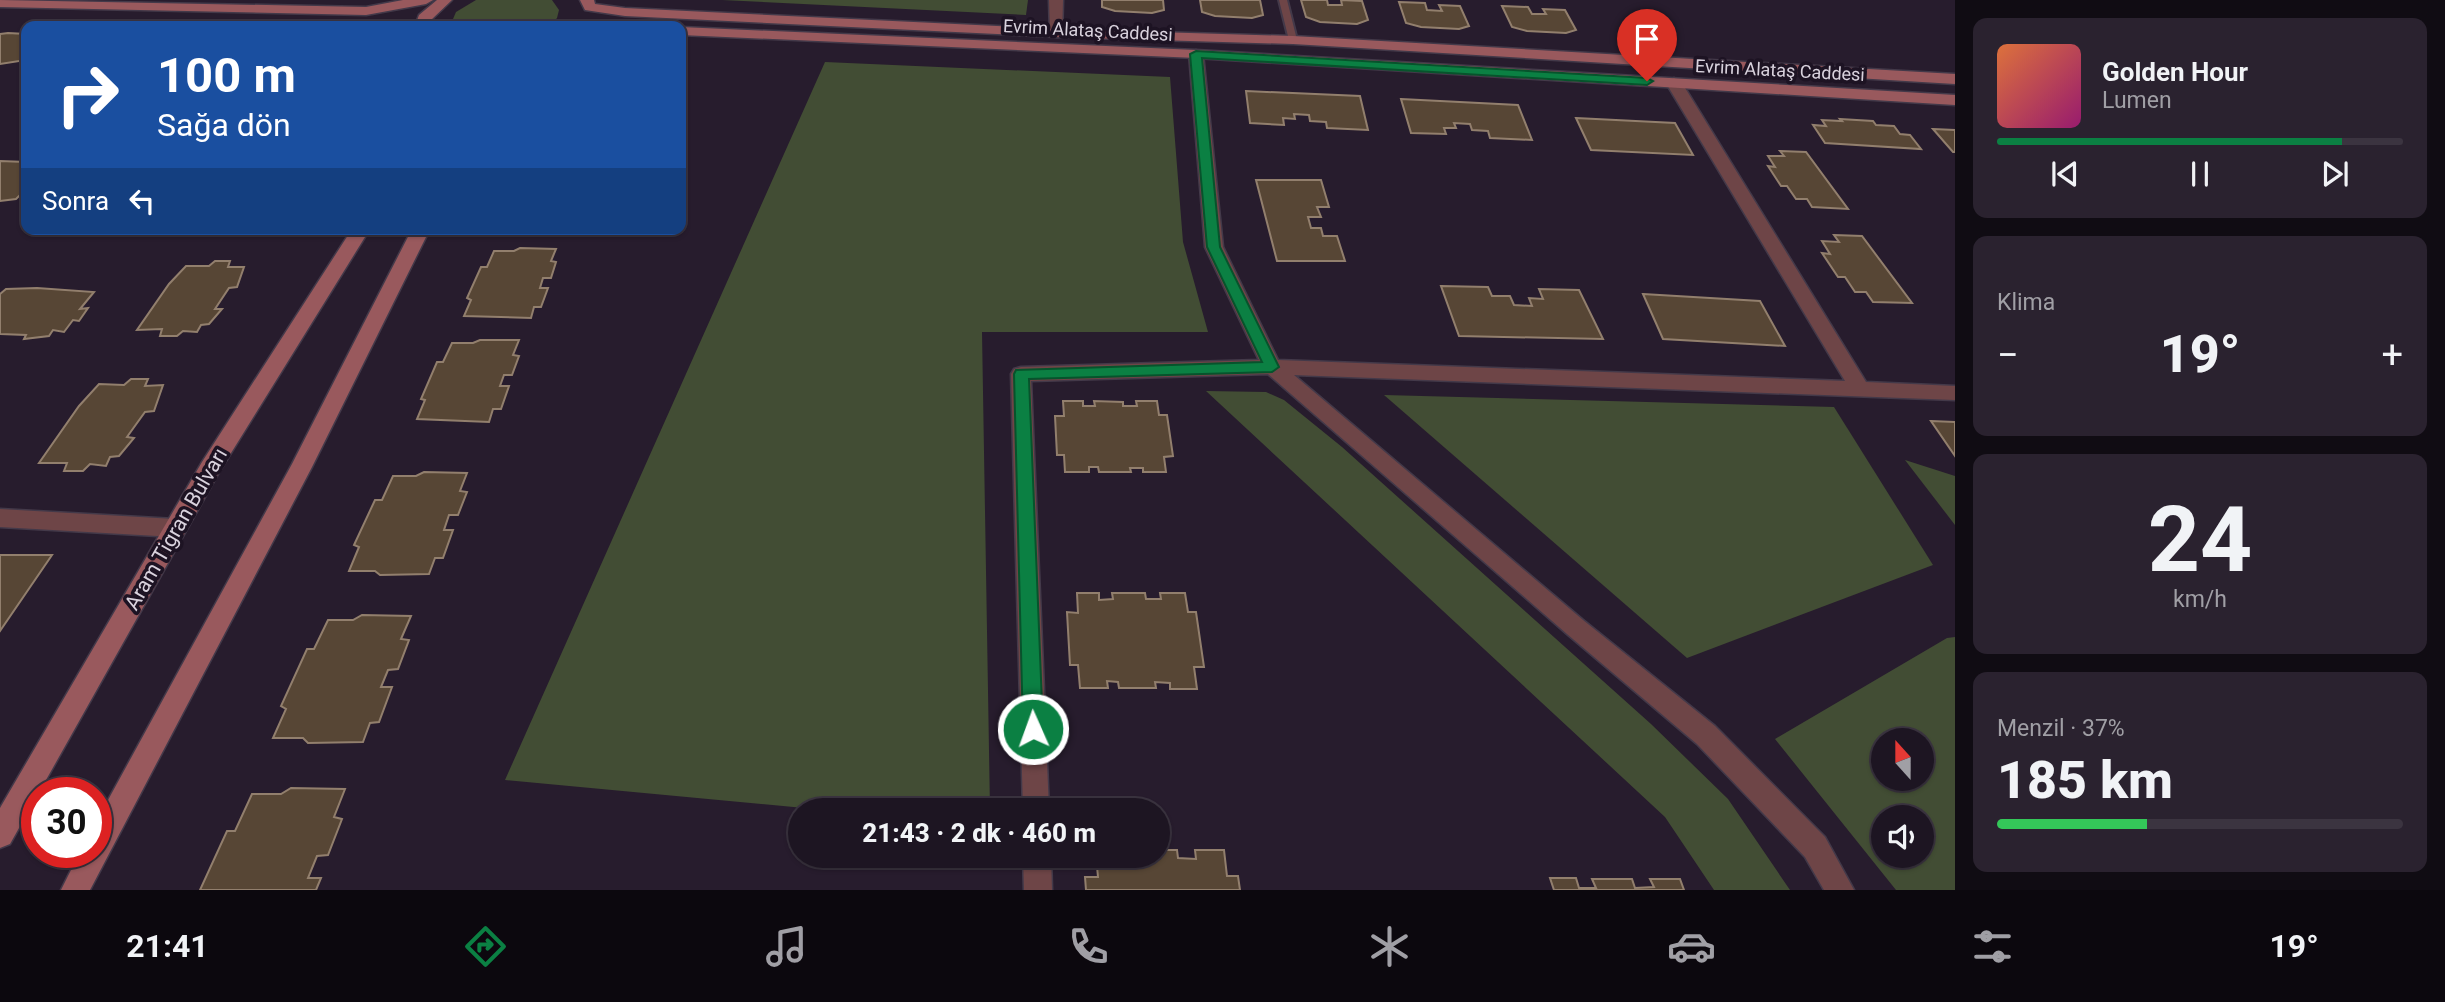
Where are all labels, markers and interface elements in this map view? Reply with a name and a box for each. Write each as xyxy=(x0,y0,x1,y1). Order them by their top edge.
pin xyxy=(1617,9,1677,81)
street label: Evrim Alataş Caddesi xyxy=(1003,15,1173,45)
icon: arrive xyxy=(1628,20,1666,58)
text: 100 m xyxy=(157,47,296,104)
icon: right xyxy=(42,49,133,140)
street label: Evrim Alataş Caddesi xyxy=(1695,55,1865,85)
text: Golden Hour xyxy=(2102,57,2248,87)
text: Lumen xyxy=(2102,87,2172,114)
text: Sağa dön xyxy=(157,106,291,144)
icon: previous xyxy=(2046,155,2084,193)
icon: pause xyxy=(2181,155,2219,193)
icon: next xyxy=(2316,155,2354,193)
icon: left xyxy=(123,182,161,220)
text: Sonra xyxy=(42,186,109,216)
text: Klima xyxy=(1997,289,2055,316)
text: 19° xyxy=(2160,324,2240,385)
text: − xyxy=(1997,333,2019,377)
text: + xyxy=(2381,333,2403,377)
street label: Aram Tigran Bulvarı xyxy=(120,444,232,614)
text: 24 xyxy=(2148,487,2252,593)
text: km/h xyxy=(2173,586,2227,613)
position arrow xyxy=(996,692,1070,766)
text: Menzil · 37% xyxy=(1997,715,2125,742)
north arrow xyxy=(1871,728,1934,791)
map controls xyxy=(1871,728,1934,868)
text: 185 km xyxy=(1997,750,2173,811)
speed limit sign: 30 xyxy=(21,777,112,868)
button: sound xyxy=(1871,805,1934,868)
text: 21:43 · 2 dk · 460 m xyxy=(862,818,1096,848)
icon: directions xyxy=(461,922,510,971)
icon: music xyxy=(762,922,811,971)
icon: phone xyxy=(1064,922,1113,971)
icon: climate xyxy=(1365,922,1414,971)
icon: car xyxy=(1667,922,1716,971)
icon: filters xyxy=(1968,922,2017,971)
text: 21:41 xyxy=(126,927,209,965)
text: 19° xyxy=(2270,927,2319,965)

